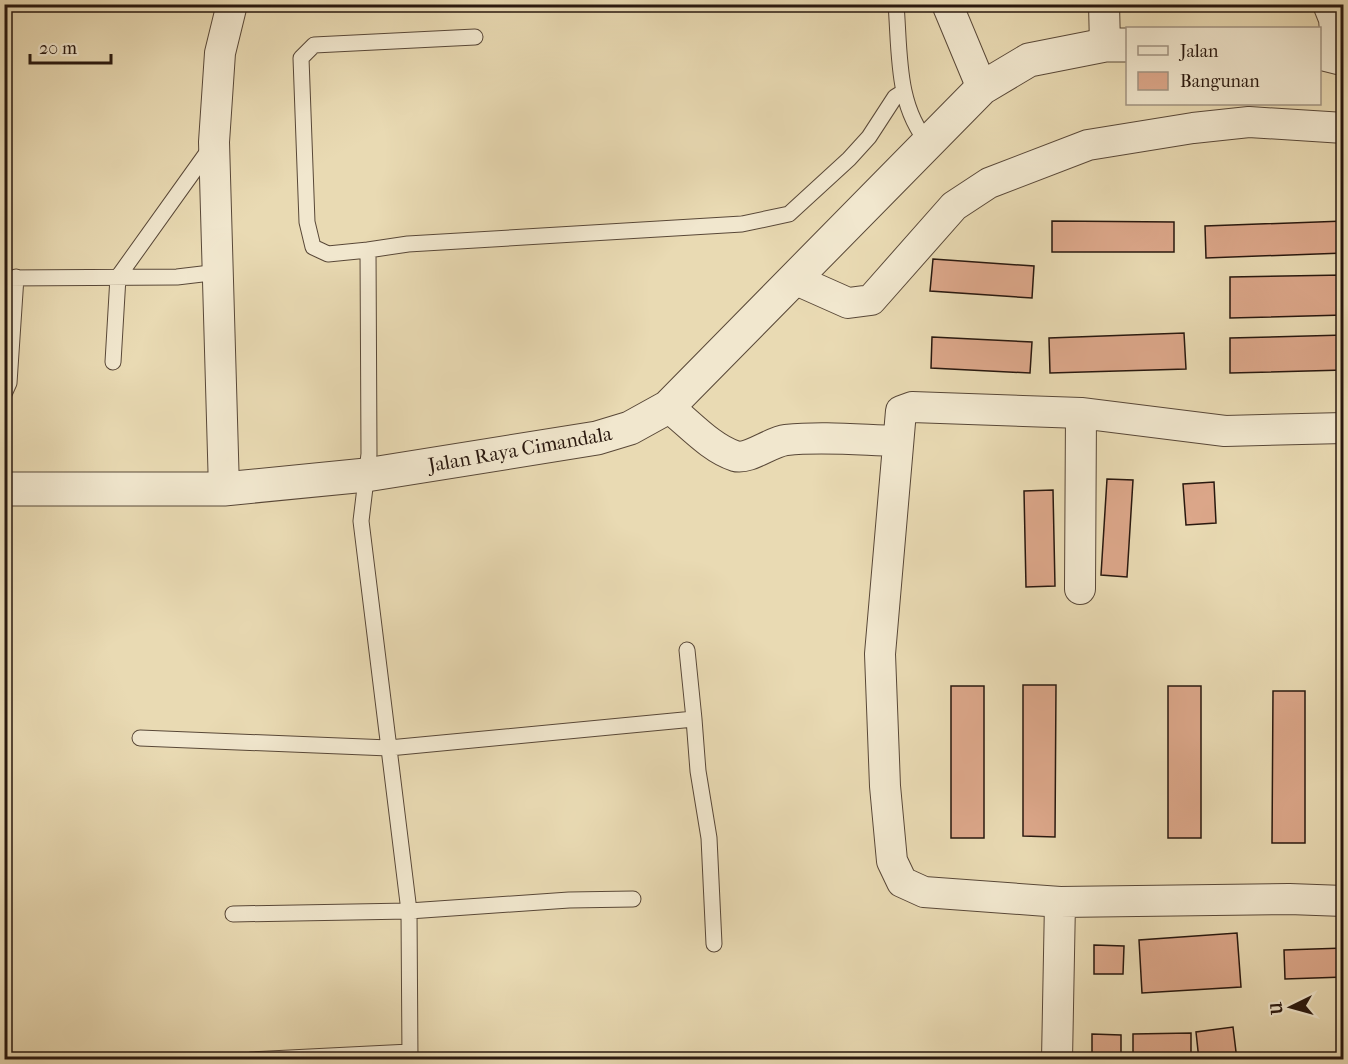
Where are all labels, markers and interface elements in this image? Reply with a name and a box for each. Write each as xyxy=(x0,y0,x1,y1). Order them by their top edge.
scale bar xyxy=(30,27,111,65)
legend xyxy=(1126,27,1321,105)
text: 20 m xyxy=(39,38,77,59)
text: Jalan xyxy=(1178,41,1219,62)
text: Bangunan xyxy=(1180,71,1260,92)
street label: Jalan Raya Cimandala xyxy=(424,422,615,477)
north arrow xyxy=(1261,977,1321,1037)
text: U xyxy=(1267,1001,1287,1016)

